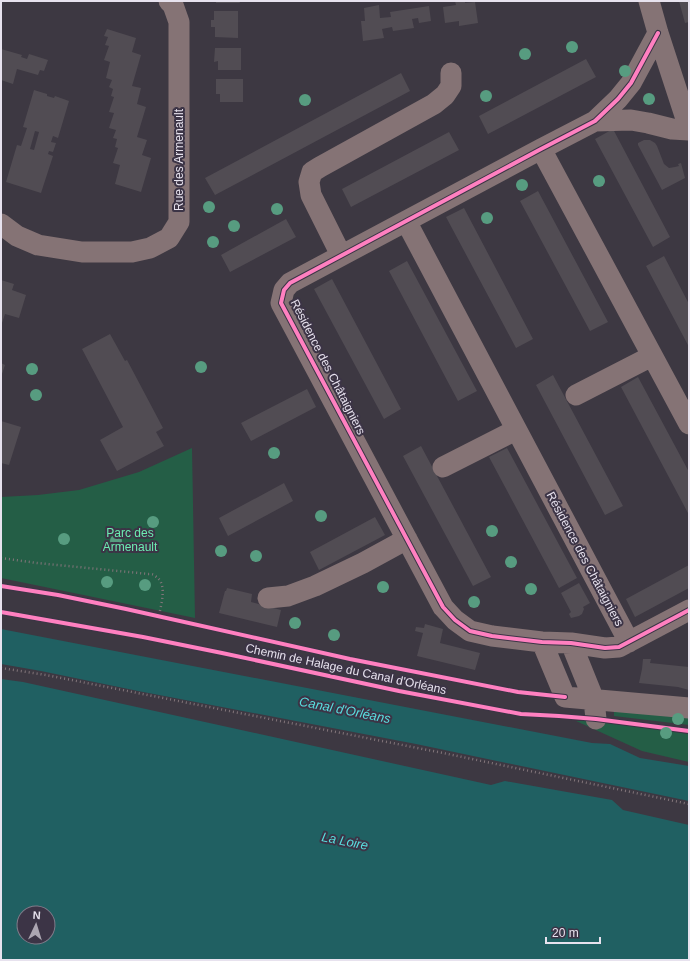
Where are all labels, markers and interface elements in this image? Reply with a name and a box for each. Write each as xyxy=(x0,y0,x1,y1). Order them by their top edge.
street label: Rue des Armenault xyxy=(172,108,186,211)
street label: Résidence des Châtaigniers xyxy=(288,297,368,437)
street label: Résidence des Châtaigniers xyxy=(544,489,626,629)
park label: Parc des Armenault xyxy=(103,526,158,554)
street label: Chemin de Halage du Canal d'Orléans xyxy=(244,641,448,697)
water label: Canal d'Orléans xyxy=(298,694,392,726)
water label: La Loire xyxy=(321,829,369,853)
north arrow xyxy=(16,905,56,945)
text: N xyxy=(32,909,41,921)
scale bar xyxy=(546,919,600,945)
text: 20 m xyxy=(552,926,579,940)

